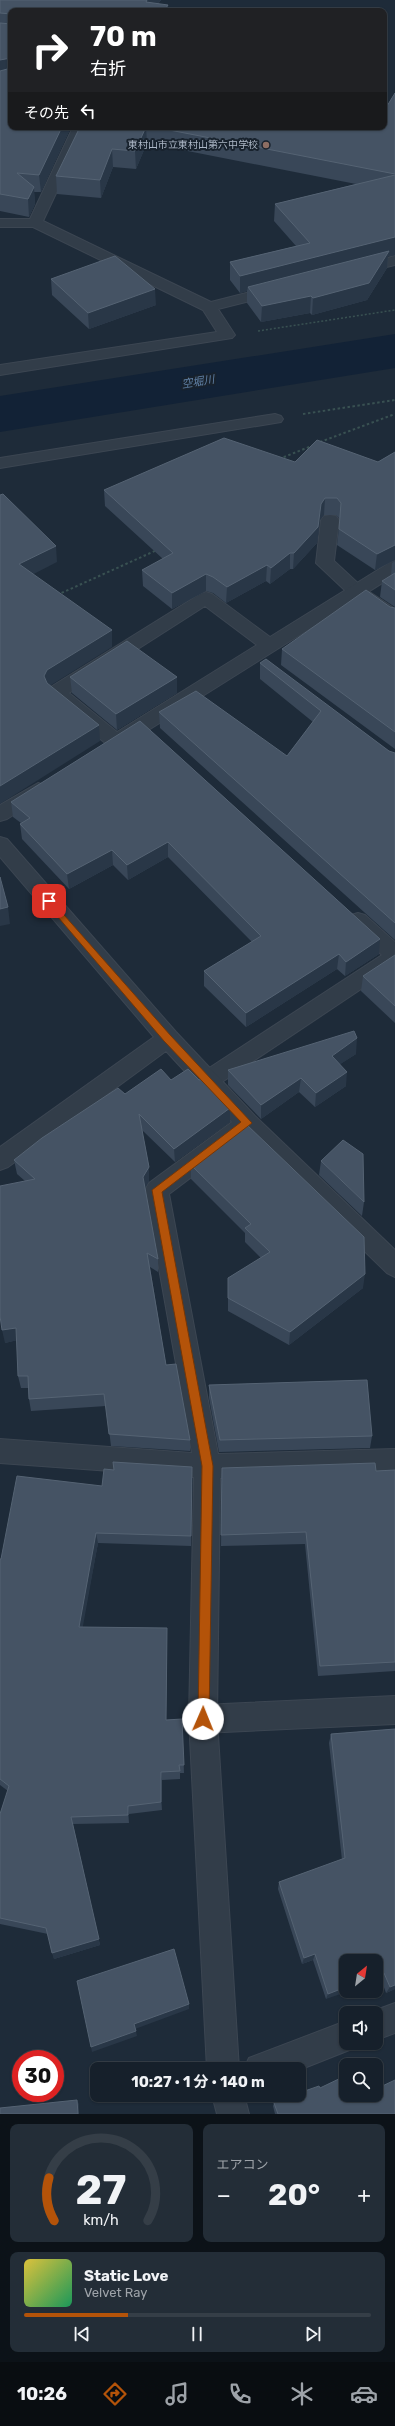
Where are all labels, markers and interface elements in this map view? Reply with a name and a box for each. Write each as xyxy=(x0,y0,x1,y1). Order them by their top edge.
text: 70 m xyxy=(90,20,157,53)
icon: right xyxy=(24,24,76,76)
text: 右折 xyxy=(90,58,126,80)
icon: left xyxy=(77,100,99,122)
text: その先 xyxy=(24,104,69,122)
place label: 東村山市立東村山第六中学校 xyxy=(128,139,258,151)
marker: 東村山市立東村山第六中学校 xyxy=(261,140,271,150)
water label: 空堀川 xyxy=(181,373,216,391)
pin xyxy=(32,884,66,918)
icon: arrive xyxy=(38,890,60,912)
position arrow xyxy=(182,1698,224,1740)
north arrow xyxy=(339,1954,383,1998)
map controls xyxy=(339,1954,383,2102)
button: sound xyxy=(339,2006,383,2050)
speed limit sign: 30 xyxy=(12,2050,64,2102)
button: search xyxy=(339,2058,383,2102)
text: 10:27 · 1 分 · 140 m xyxy=(131,2073,265,2091)
text: エアコン xyxy=(217,2157,269,2172)
text: 27 xyxy=(76,2165,127,2214)
text: 20° xyxy=(268,2177,320,2213)
text: − xyxy=(217,2182,231,2209)
text: + xyxy=(357,2182,371,2209)
text: km/h xyxy=(83,2212,119,2229)
text: Static Love xyxy=(84,2267,168,2285)
text: Velvet Ray xyxy=(84,2285,147,2300)
icon: previous xyxy=(71,2323,93,2345)
icon: pause xyxy=(186,2323,208,2345)
icon: next xyxy=(302,2323,324,2345)
icon: directions xyxy=(101,2380,129,2408)
icon: music xyxy=(163,2380,191,2408)
icon: phone xyxy=(226,2380,254,2408)
icon: climate xyxy=(288,2380,316,2408)
icon: car xyxy=(350,2380,378,2408)
text: 10:26 xyxy=(17,2383,67,2405)

